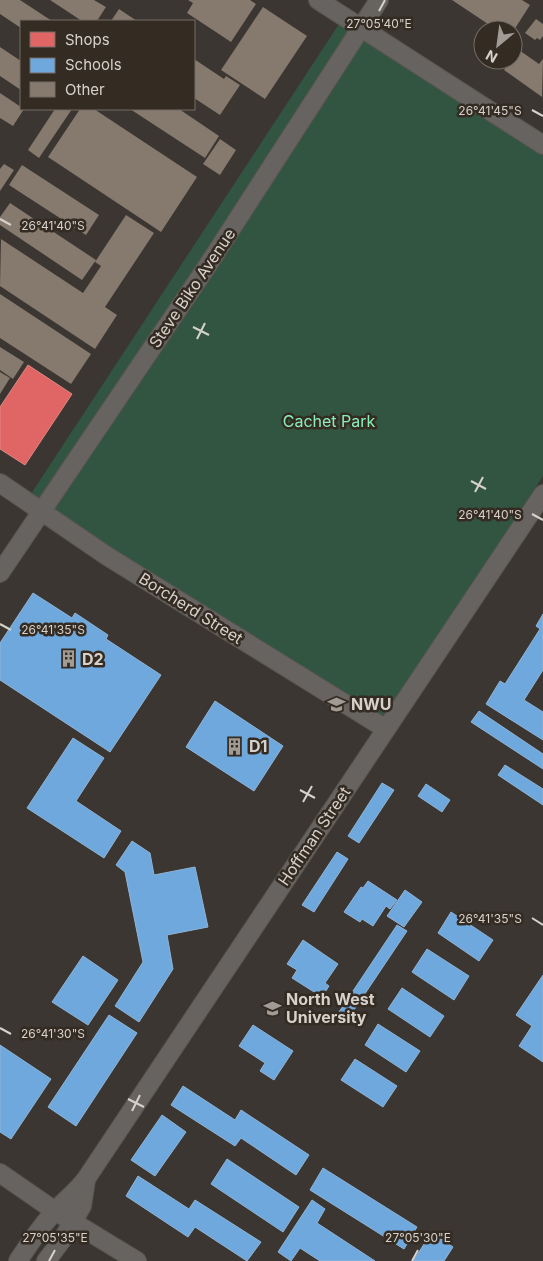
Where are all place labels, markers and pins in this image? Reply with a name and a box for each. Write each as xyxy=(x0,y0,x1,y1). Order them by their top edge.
building icon: D2 xyxy=(58,649,78,669)
place label: D2 xyxy=(82,649,104,669)
school or university icon: NWU xyxy=(327,694,347,714)
place label: NWU xyxy=(351,694,392,714)
building icon: D1 xyxy=(225,736,245,756)
place label: D1 xyxy=(249,736,267,756)
place label: North West University xyxy=(286,989,375,1027)
school or university icon: North West University xyxy=(262,998,282,1018)

